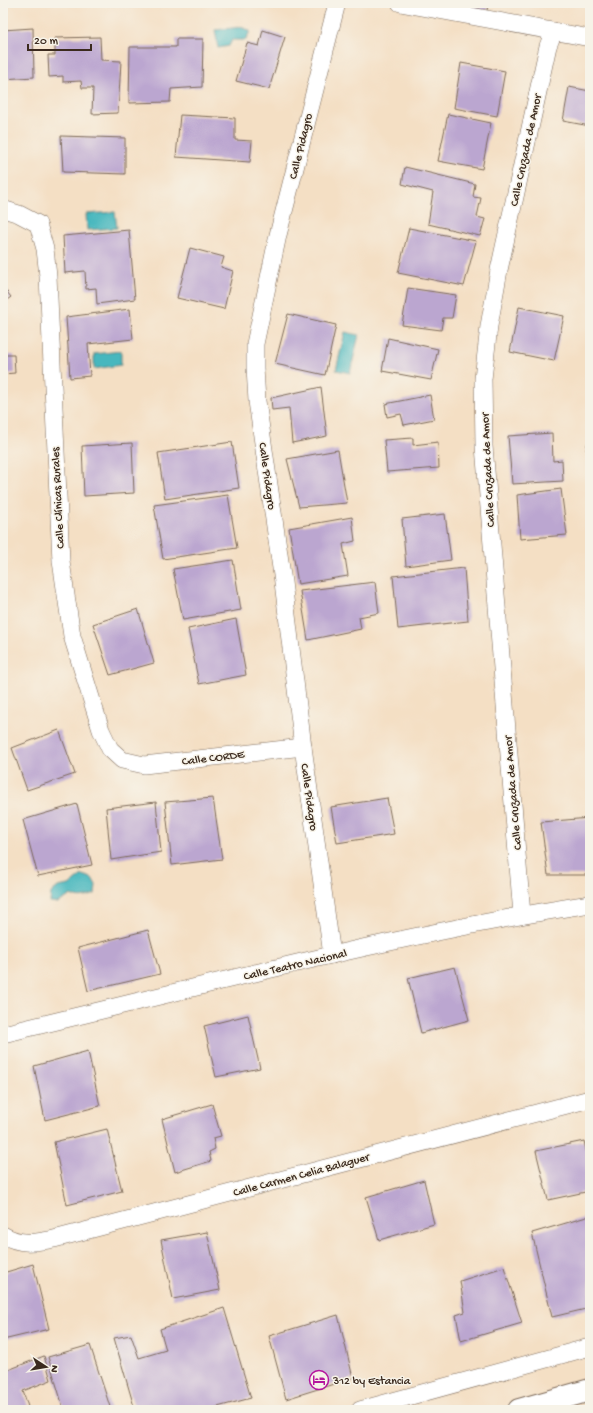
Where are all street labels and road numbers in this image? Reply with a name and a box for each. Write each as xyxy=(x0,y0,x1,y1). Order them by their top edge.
street label: Calle Cruzada de Amor xyxy=(508,91,546,208)
street label: Calle Pidagro xyxy=(287,112,317,181)
street label: Calle Cruzada de Amor xyxy=(479,411,499,527)
street label: Calle Pidagro xyxy=(254,442,278,511)
street label: Calle Clínicas Rurales xyxy=(49,446,69,549)
street label: Calle Cruzada de Amor xyxy=(502,733,526,850)
street label: Calle CORDE xyxy=(181,748,246,770)
street label: Calle Pidagro xyxy=(296,763,320,832)
street label: Calle Teatro Nacional xyxy=(242,947,349,985)
street label: Calle Carmen Celia Balaguer xyxy=(232,1151,373,1201)

